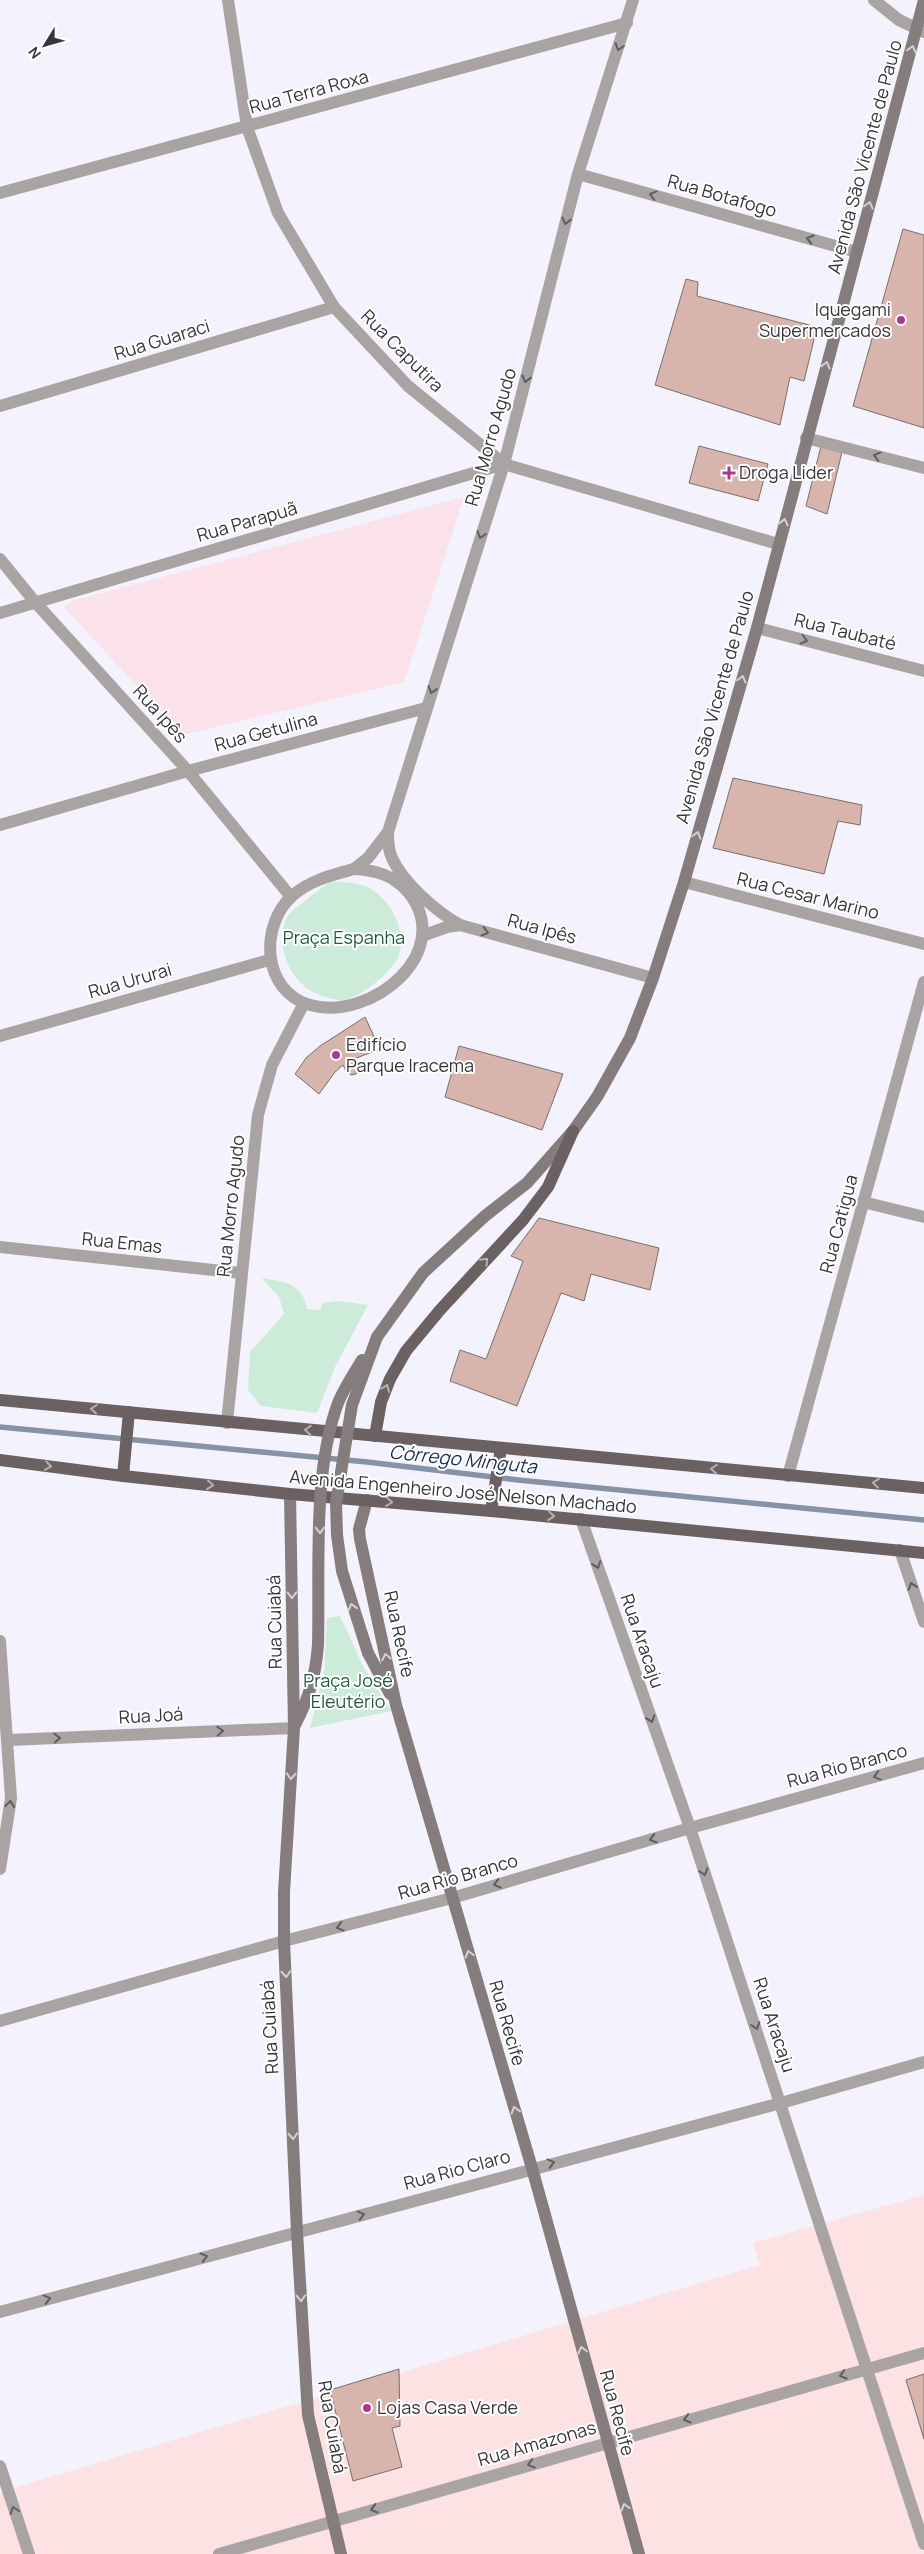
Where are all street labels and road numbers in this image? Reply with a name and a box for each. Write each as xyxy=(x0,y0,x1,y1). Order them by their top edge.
street label: Avenida São Vicente de Paulo xyxy=(821,37,907,276)
street label: Rua Terra Roxa xyxy=(246,64,371,118)
street label: Rua Botafogo xyxy=(665,168,780,222)
street label: Rua Caputira xyxy=(356,304,449,397)
street label: Rua Guaraci xyxy=(111,313,213,365)
street label: Rua Morro Agudo xyxy=(459,365,521,509)
street label: Rua Parapuã xyxy=(194,495,300,547)
street label: Avenida São Vicente de Paulo xyxy=(669,587,759,826)
street label: Rua Taubaté xyxy=(792,607,899,655)
street label: Rua Ipês xyxy=(128,679,193,748)
street label: Rua Getulina xyxy=(212,706,320,756)
street label: Rua Cesar Marino xyxy=(735,866,882,924)
street label: Rua Ipês xyxy=(505,907,579,949)
street label: Rua Ururai xyxy=(85,957,174,1003)
street label: Rua Morro Agudo xyxy=(211,1134,249,1278)
street label: Rua Catigua xyxy=(813,1172,863,1276)
street label: Rua Emas xyxy=(81,1226,163,1258)
street label: Avenida Engenheiro José Nelson Machado xyxy=(289,1464,638,1518)
street label: Rua Cuiabá xyxy=(261,1575,287,1669)
street label: Rua Recife xyxy=(379,1588,421,1679)
street label: Rua Aracaju xyxy=(616,1590,670,1691)
street label: Rua Joá xyxy=(118,1701,184,1729)
street label: Rua Rio Branco xyxy=(784,1737,910,1793)
street label: Rua Rio Branco xyxy=(395,1847,520,1905)
street label: Rua Aracaju xyxy=(748,1974,802,2075)
street label: Rua Recife xyxy=(484,1977,532,2068)
street label: Rua Cuiabá xyxy=(255,1979,283,2075)
street label: Rua Rio Claro xyxy=(401,2143,513,2195)
street label: Rua Recife xyxy=(595,2367,641,2458)
street label: Rua Cuiabá xyxy=(313,2378,353,2475)
street label: Rua Amazonas xyxy=(475,2415,599,2471)

